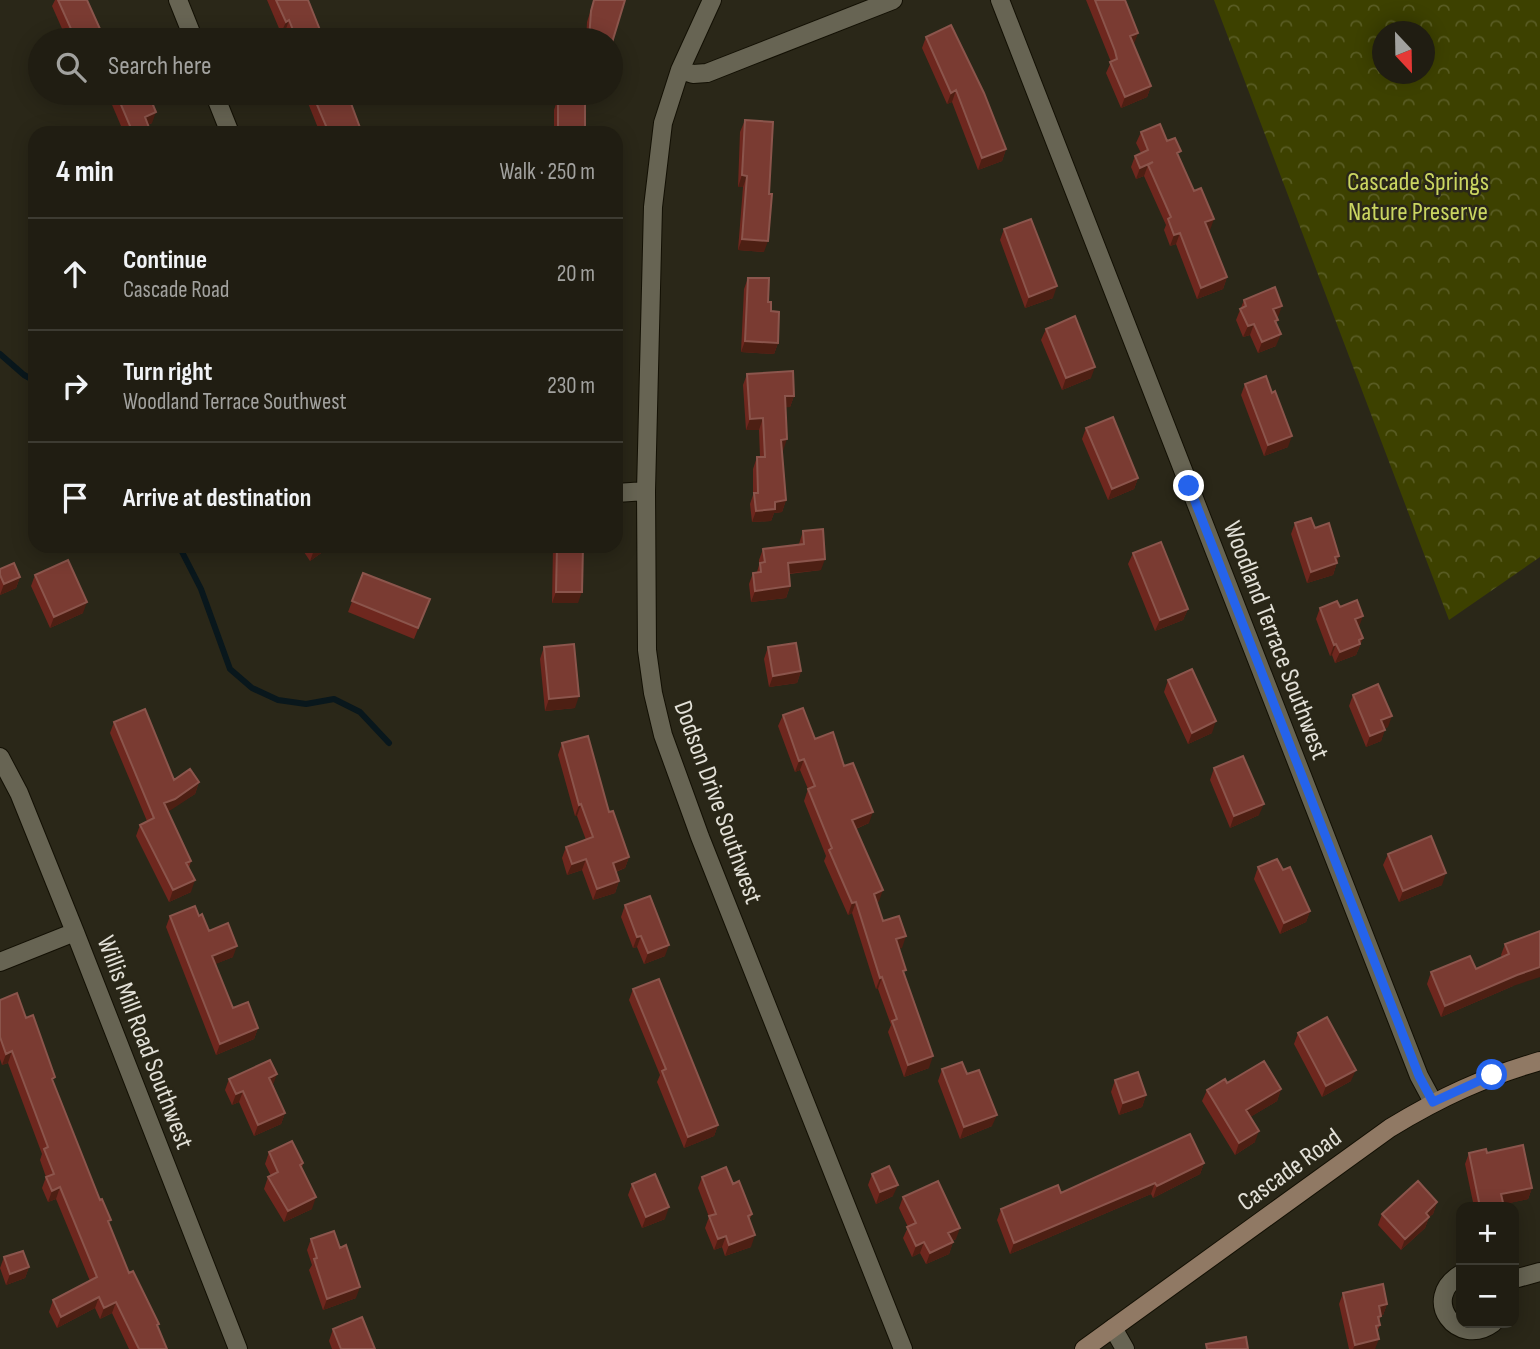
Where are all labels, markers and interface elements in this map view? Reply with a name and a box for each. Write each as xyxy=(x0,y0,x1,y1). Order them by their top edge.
north arrow xyxy=(1372,21,1435,84)
search box xyxy=(28,28,623,105)
icon: search xyxy=(52,48,90,86)
text: Search here xyxy=(108,51,211,82)
text: 4 min xyxy=(56,154,114,190)
text: Walk · 250 m xyxy=(499,158,595,186)
park label: Cascade Springs Nature Preserve xyxy=(1347,167,1489,228)
text: Continue xyxy=(123,245,207,276)
icon: ahead xyxy=(56,255,94,293)
text: 20 m xyxy=(557,260,595,288)
text: Cascade Road xyxy=(123,276,229,304)
text: Turn right xyxy=(123,357,212,388)
icon: right xyxy=(56,367,94,405)
text: 230 m xyxy=(547,372,595,400)
text: Woodland Terrace Southwest xyxy=(123,388,346,416)
route end xyxy=(1173,470,1204,501)
icon: arrive xyxy=(56,479,94,517)
text: Arrive at destination xyxy=(123,483,311,514)
street label: Woodland Terrace Southwest xyxy=(1216,517,1335,764)
street label: Dodson Drive Southwest xyxy=(667,697,769,908)
street label: Willis Mill Road Southwest xyxy=(90,932,200,1154)
route start xyxy=(1476,1059,1507,1090)
street label: Cascade Road xyxy=(1232,1122,1348,1218)
map controls xyxy=(1456,1202,1519,1328)
button: + xyxy=(1456,1202,1519,1265)
button: − xyxy=(1456,1265,1519,1328)

